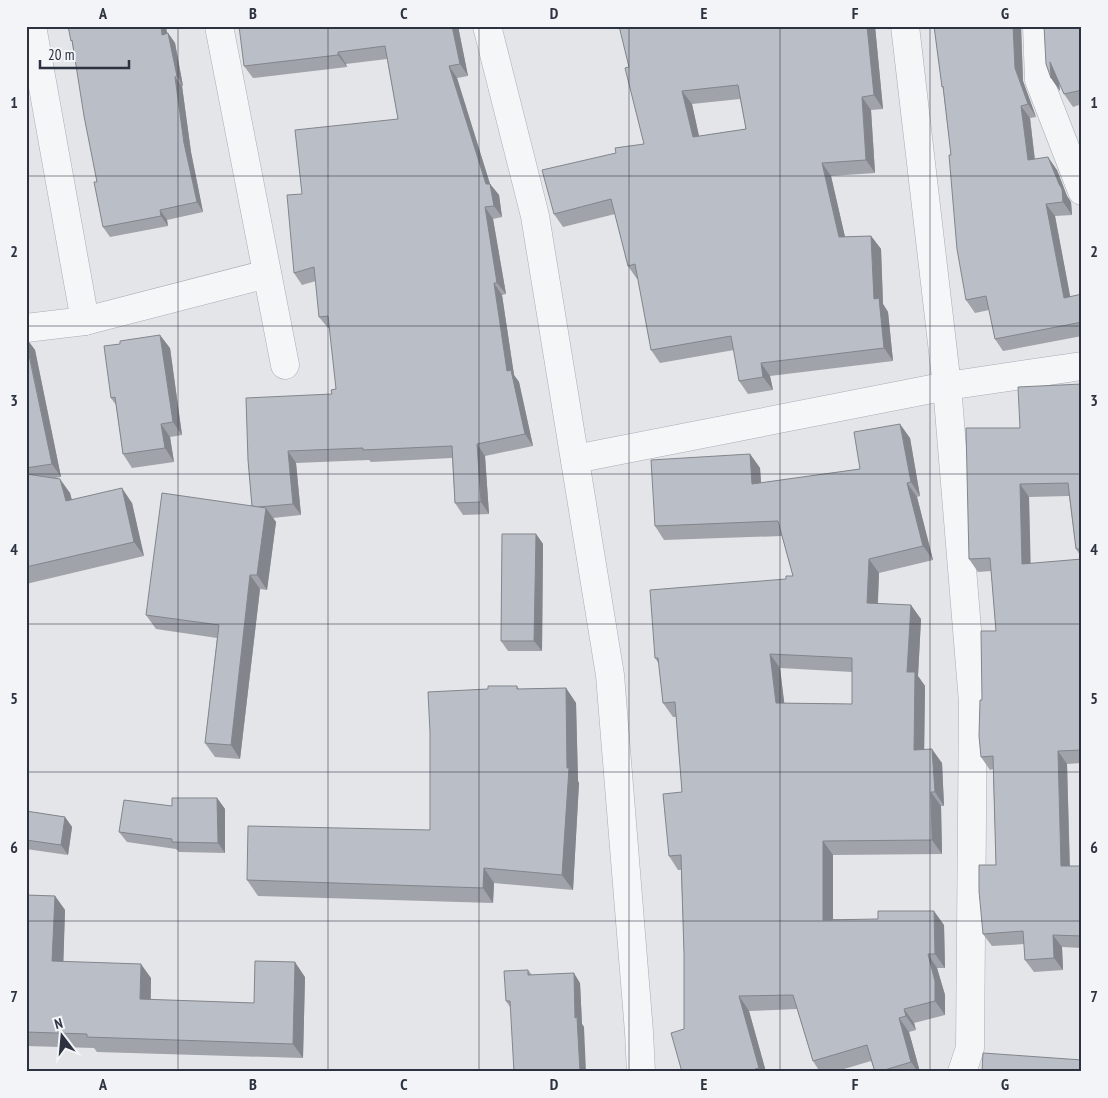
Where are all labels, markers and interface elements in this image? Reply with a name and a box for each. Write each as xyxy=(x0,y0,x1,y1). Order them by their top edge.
text: A xyxy=(98,3,108,23)
text: B xyxy=(249,3,257,23)
text: C xyxy=(400,3,408,23)
text: D xyxy=(550,3,559,23)
text: E xyxy=(701,3,708,23)
text: F xyxy=(852,3,859,23)
text: G xyxy=(1001,3,1009,23)
scale bar xyxy=(40,38,129,70)
text: 20 m xyxy=(48,45,74,64)
text: 1 xyxy=(10,92,18,112)
text: 1 xyxy=(1090,92,1098,112)
text: 2 xyxy=(10,241,18,261)
text: 2 xyxy=(1090,241,1098,261)
text: 3 xyxy=(10,390,18,410)
text: 3 xyxy=(1090,390,1098,410)
text: 4 xyxy=(10,539,18,559)
text: 4 xyxy=(1090,539,1098,559)
text: 5 xyxy=(10,688,18,708)
text: 5 xyxy=(1090,688,1098,708)
text: 6 xyxy=(10,837,18,857)
text: 6 xyxy=(1090,837,1098,857)
text: 7 xyxy=(10,986,18,1006)
text: 7 xyxy=(1090,986,1098,1006)
north arrow xyxy=(38,1010,88,1060)
text: N xyxy=(52,1014,65,1033)
text: A xyxy=(98,1074,108,1094)
text: B xyxy=(249,1074,257,1094)
text: C xyxy=(400,1074,408,1094)
text: D xyxy=(550,1074,559,1094)
text: E xyxy=(701,1074,708,1094)
text: F xyxy=(852,1074,859,1094)
text: G xyxy=(1001,1074,1009,1094)

